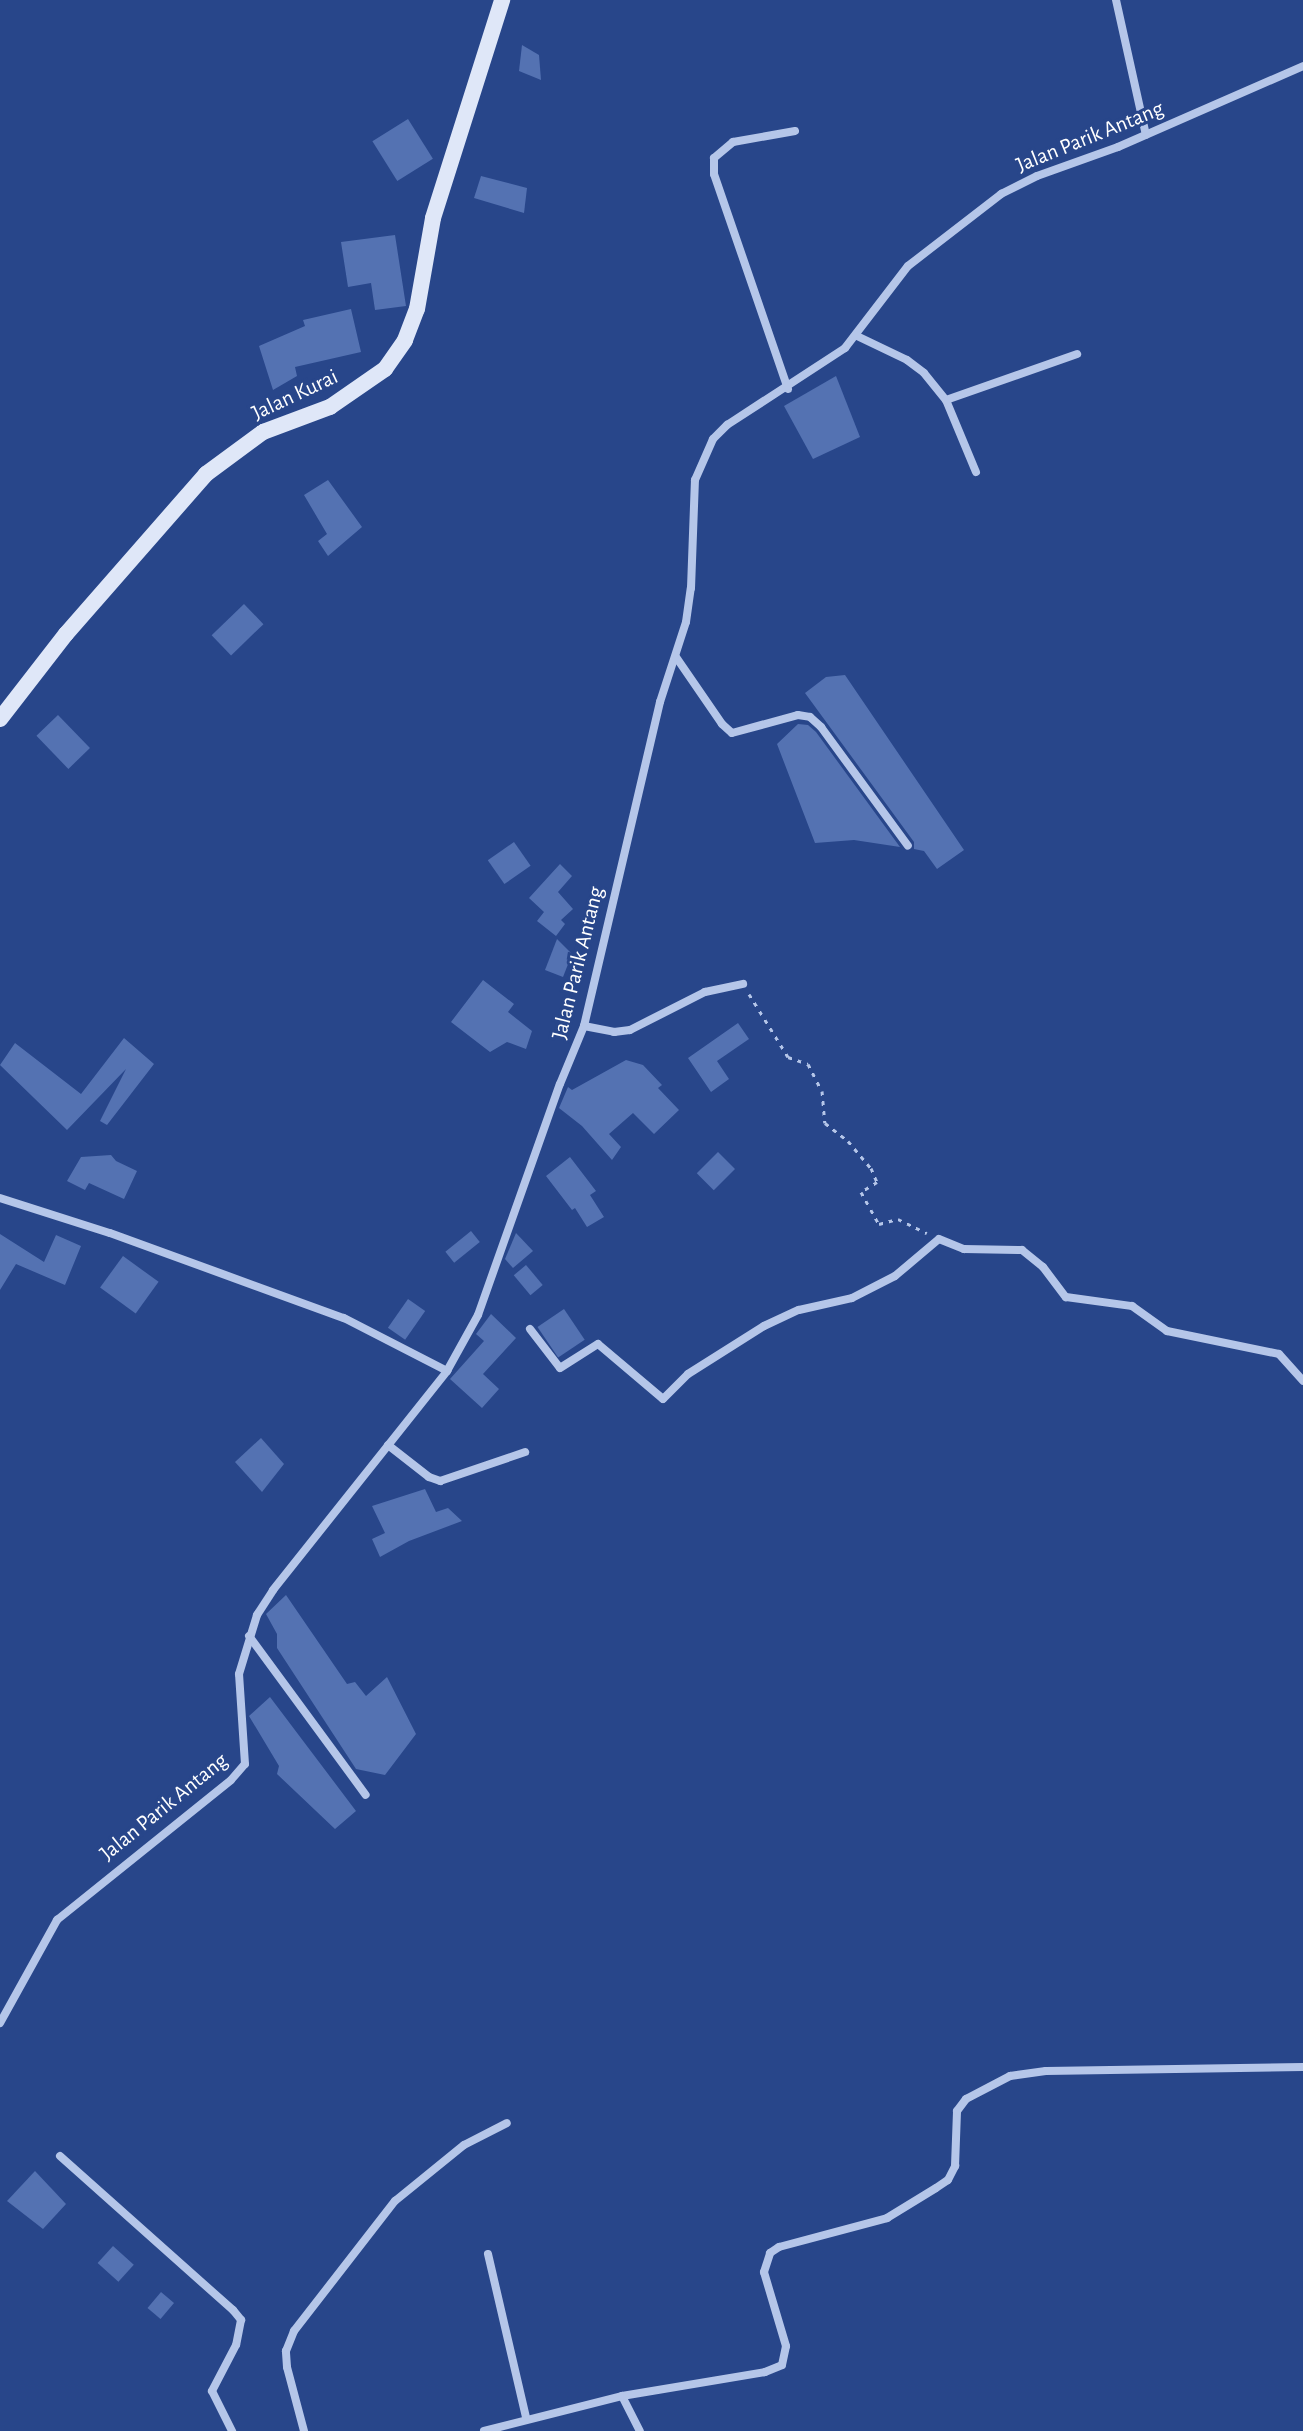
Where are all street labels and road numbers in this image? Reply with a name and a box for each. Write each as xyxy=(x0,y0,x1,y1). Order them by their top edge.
street label: Jalan Parik Antang xyxy=(1012,95,1168,179)
street label: Jalan Kurai xyxy=(248,364,342,426)
street label: Jalan Parik Antang xyxy=(546,884,610,1042)
street label: Jalan Parik Antang xyxy=(95,1747,233,1867)

